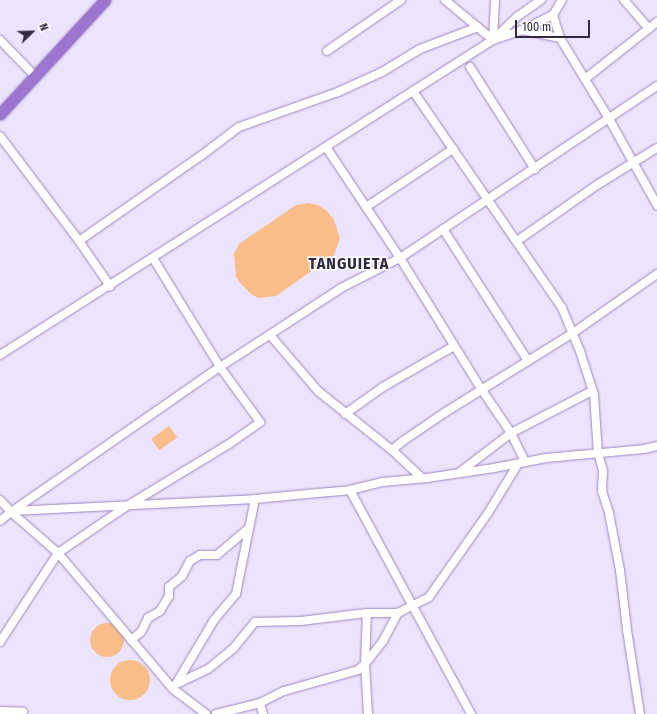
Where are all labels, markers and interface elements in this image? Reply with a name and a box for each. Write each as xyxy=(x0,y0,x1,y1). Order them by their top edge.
north arrow xyxy=(12,12,52,52)
scale bar xyxy=(517,12,592,38)
text: 100 m xyxy=(522,20,551,34)
text: N xyxy=(36,22,51,33)
district label: TANGUIETA xyxy=(309,254,389,274)

